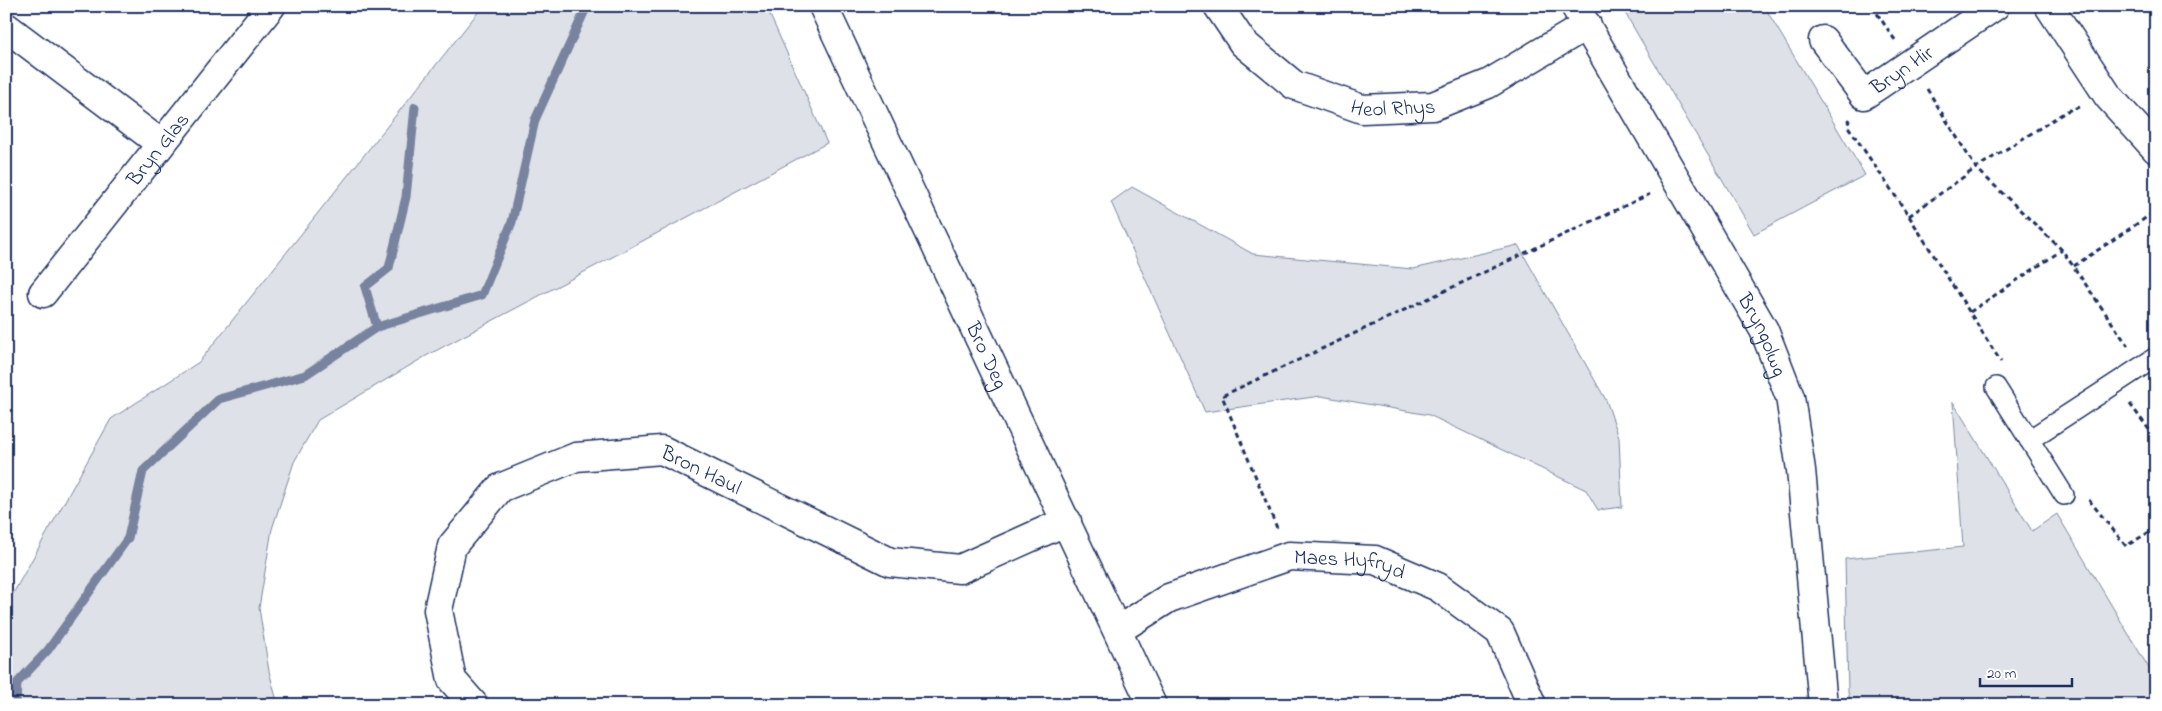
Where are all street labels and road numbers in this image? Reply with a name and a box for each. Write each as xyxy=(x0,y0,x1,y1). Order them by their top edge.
street label: Bryn Hir xyxy=(1864,39,1941,104)
street label: Heol Rhys xyxy=(1346,93,1436,126)
street label: Bryn Glas xyxy=(120,107,198,194)
street label: Bryngolwg xyxy=(1728,287,1794,382)
street label: Bro Deg xyxy=(956,317,1014,396)
street label: Bron Haul xyxy=(655,438,746,504)
street label: Maes Hyfryd xyxy=(1293,543,1410,588)

